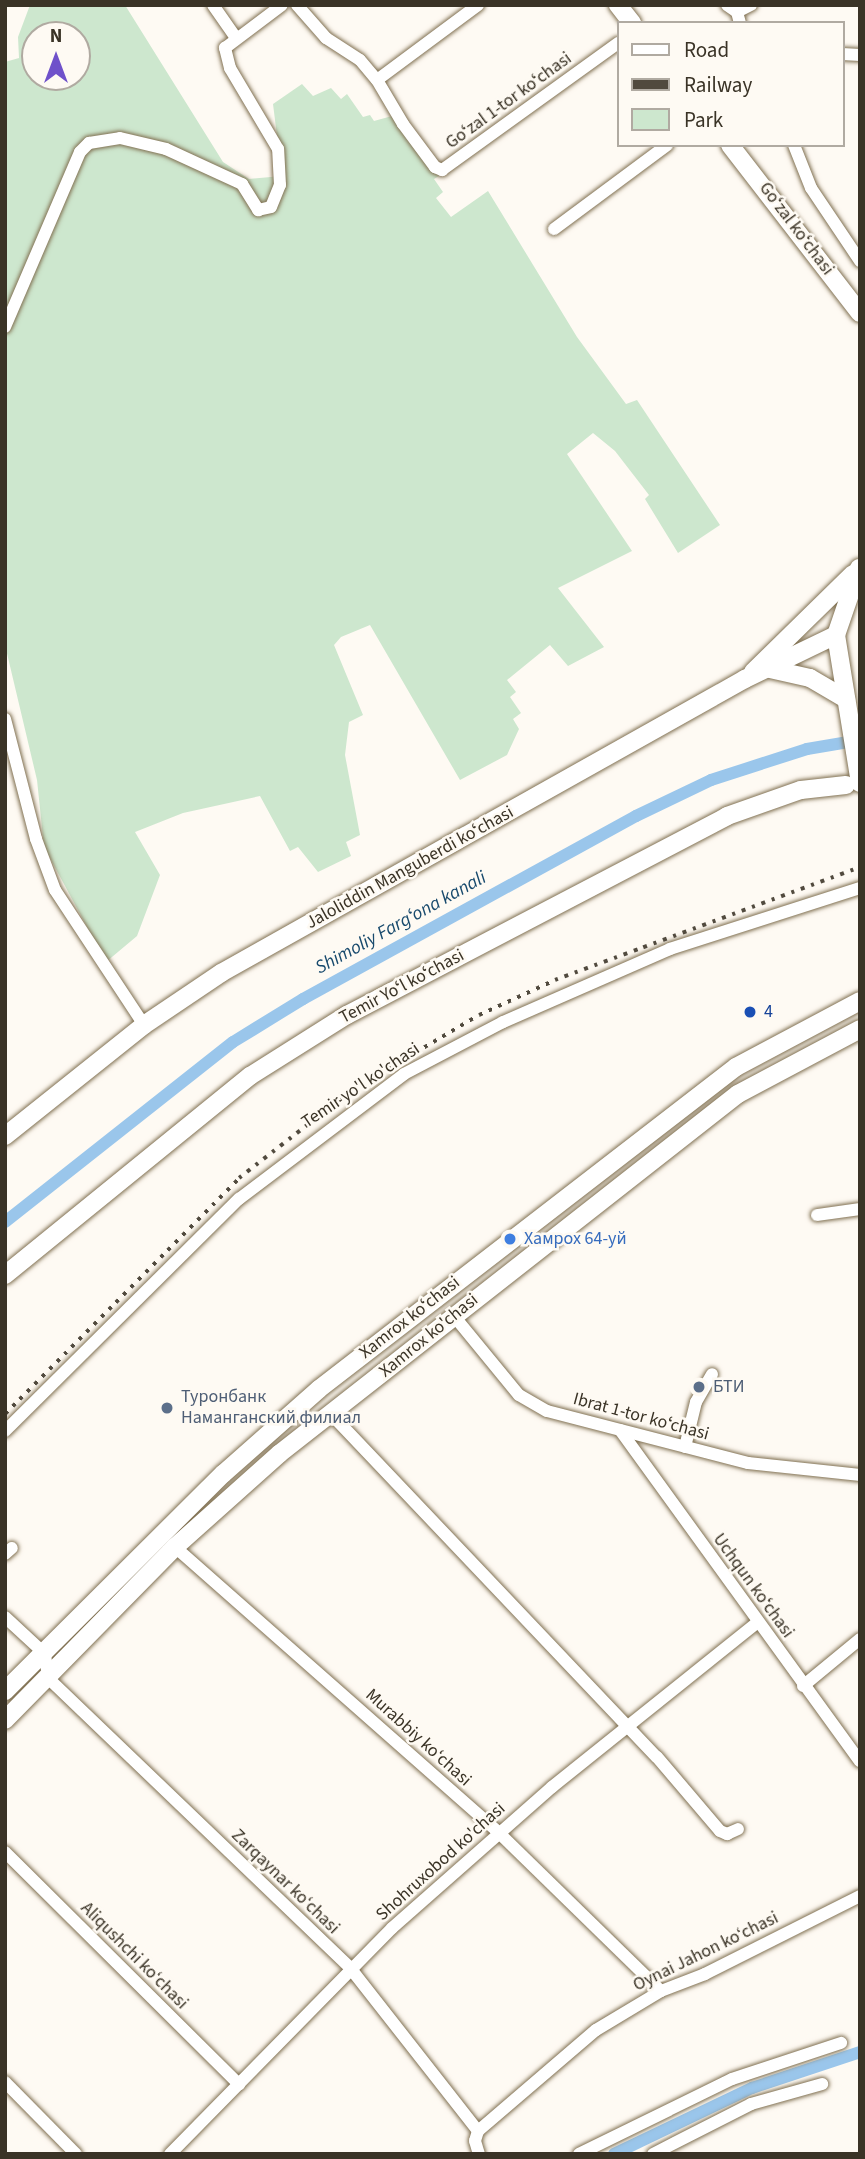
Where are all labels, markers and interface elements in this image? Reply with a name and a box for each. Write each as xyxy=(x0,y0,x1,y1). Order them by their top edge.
north arrow xyxy=(21,21,91,91)
legend xyxy=(616,21,844,147)
text: N xyxy=(50,23,62,50)
text: Road xyxy=(684,35,729,65)
street label: Goʻzal 1-tor koʻchasi xyxy=(442,48,576,154)
text: Railway xyxy=(684,70,752,100)
text: Park xyxy=(684,105,723,135)
street label: Goʻzal koʻchasi xyxy=(754,178,838,280)
street label: Jaloliddin Manguberdi koʻchasi xyxy=(302,802,518,934)
water label: Shimoliy Fargʻona kanali xyxy=(312,867,490,979)
street label: Temir Yoʻl koʻchasi xyxy=(336,945,468,1029)
place label: 4 xyxy=(764,1001,773,1023)
marker: 4 xyxy=(742,1004,758,1020)
street label: Temir yo'l ko'chasi xyxy=(298,1039,424,1133)
place label: Хамрох 64-уй xyxy=(524,1228,627,1250)
marker: Хамрох 64-уй xyxy=(502,1231,518,1247)
street label: Xamrox koʻchasi xyxy=(356,1272,464,1364)
street label: Xamrox ko'chasi xyxy=(375,1290,483,1382)
place label: БТИ xyxy=(713,1376,745,1398)
marker: БТИ xyxy=(691,1379,707,1395)
place label: Туронбанк Наманганский филиал xyxy=(181,1387,361,1430)
street label: Ibrat 1-tor koʻchasi xyxy=(571,1388,711,1446)
marker: Туронбанк Наманганский филиал xyxy=(159,1400,175,1416)
street label: Uchqun koʻchasi xyxy=(708,1529,798,1643)
street label: Murabbiy ko‘chasi xyxy=(361,1685,475,1791)
street label: Shohruxobod ko'chasi xyxy=(372,1798,510,1926)
street label: Zarqaynar ko‘chasi xyxy=(226,1825,344,1939)
street label: Aliqushchi ko‘chasi xyxy=(76,1898,192,2014)
street label: Oynai Jahon ko‘chasi xyxy=(630,1907,782,1997)

